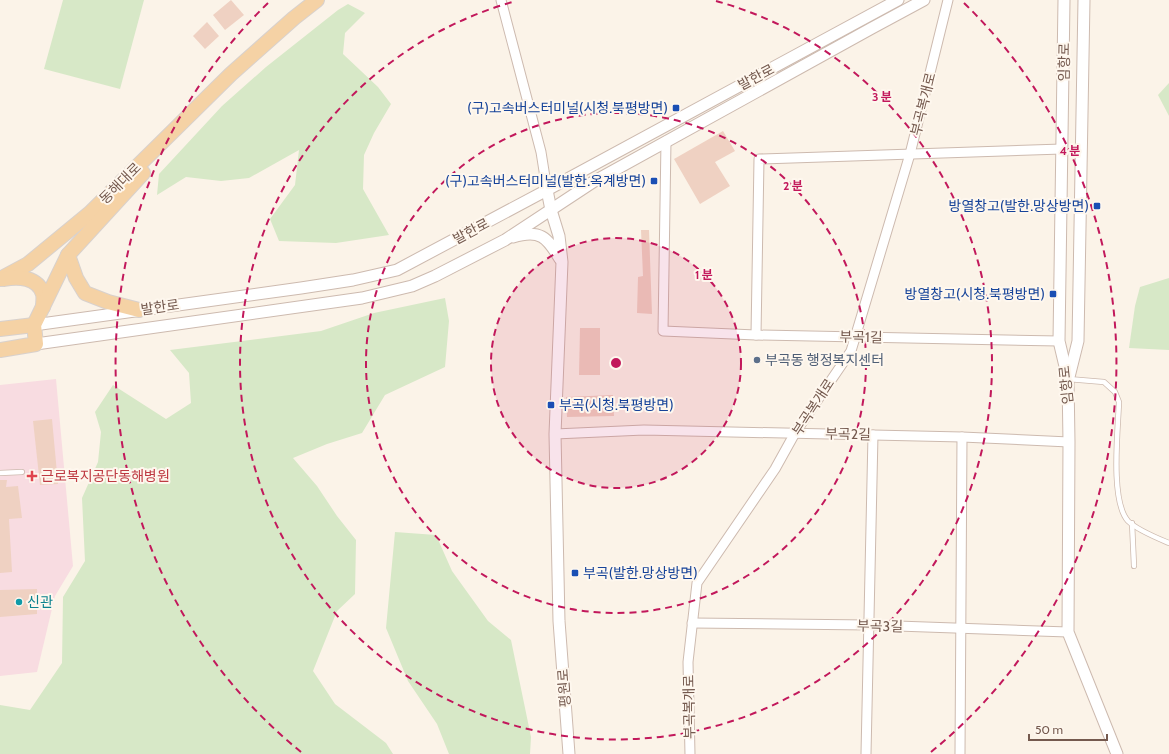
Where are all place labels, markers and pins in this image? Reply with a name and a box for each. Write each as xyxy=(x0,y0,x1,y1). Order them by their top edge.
place label: (구)고속버스터미널(시청.북평방면) xyxy=(467,99,668,117)
marker: (구)고속버스터미널(시청.북평방면) xyxy=(671,103,681,113)
place label: (구)고속버스터미널(발한.옥계방면) xyxy=(445,172,646,190)
marker: (구)고속버스터미널(발한.옥계방면) xyxy=(649,176,659,186)
place label: 방열창고(발한.망상방면) xyxy=(949,197,1089,215)
marker: 방열창고(발한.망상방면) xyxy=(1092,201,1102,211)
place label: 방열창고(시청.북평방면) xyxy=(905,285,1045,303)
marker: 방열창고(시청.북평방면) xyxy=(1048,289,1058,299)
place label: 부곡동 행정복지센터 xyxy=(765,351,884,369)
marker: 부곡동 행정복지센터 xyxy=(752,355,762,365)
centre of rings xyxy=(609,356,623,370)
place label: 부곡(시청.북평방면) xyxy=(559,396,674,414)
marker: 부곡(시청.북평방면) xyxy=(546,400,556,410)
place label: 근로복지공단동해병원 xyxy=(41,467,170,485)
marker: 근로복지공단동해병원 xyxy=(26,470,38,482)
place label: 부곡(발한.망상방면) xyxy=(583,564,698,582)
marker: 부곡(발한.망상방면) xyxy=(570,568,580,578)
place label: 신관 xyxy=(27,593,53,611)
marker: 신관 xyxy=(14,597,24,607)

